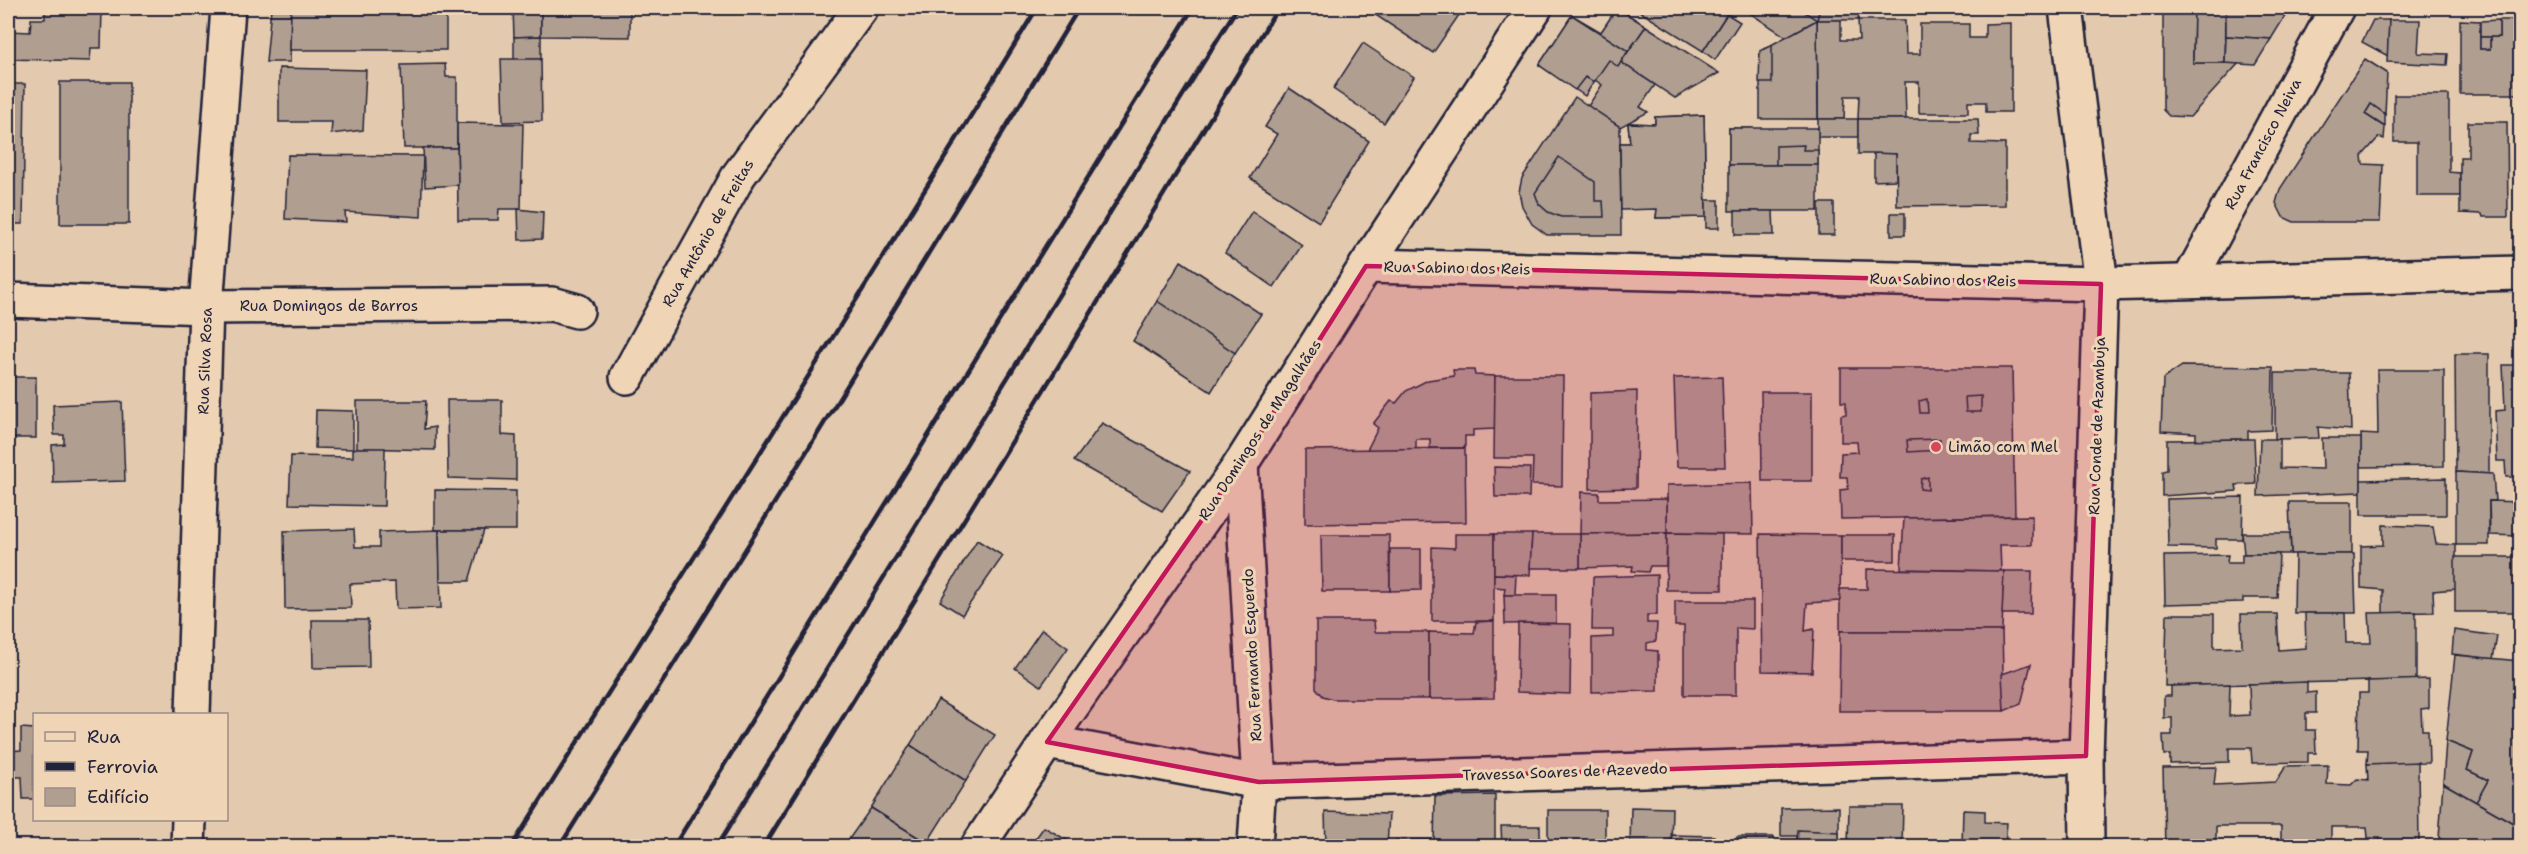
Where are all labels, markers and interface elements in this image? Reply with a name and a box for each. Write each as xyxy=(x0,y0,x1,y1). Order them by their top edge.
street label: Rua Francisco Neiva xyxy=(2220,74,2306,213)
street label: Rua Antônio de Freitas xyxy=(657,156,759,310)
street label: Rua Sabino dos Reis xyxy=(1383,257,1531,279)
street label: Rua Sabino dos Reis xyxy=(1869,269,2017,291)
street label: Rua Domingos de Barros xyxy=(240,296,418,316)
street label: Rua Silva Rosa xyxy=(193,306,217,415)
street label: Rua Domingos de Magalhães xyxy=(1194,336,1326,524)
street label: Rua Conde de Azambuja xyxy=(2084,336,2110,515)
place label: Limão com Mel xyxy=(1948,437,2058,457)
marker: Limão com Mel xyxy=(1929,440,1943,454)
street label: Rua Fernando Esquerdo xyxy=(1237,568,1267,742)
legend xyxy=(33,713,228,821)
text: Rua xyxy=(87,725,120,749)
text: Ferrovia xyxy=(87,755,158,779)
street label: Travessa Soares de Azevedo xyxy=(1462,758,1668,786)
text: Edifício xyxy=(87,785,149,809)

